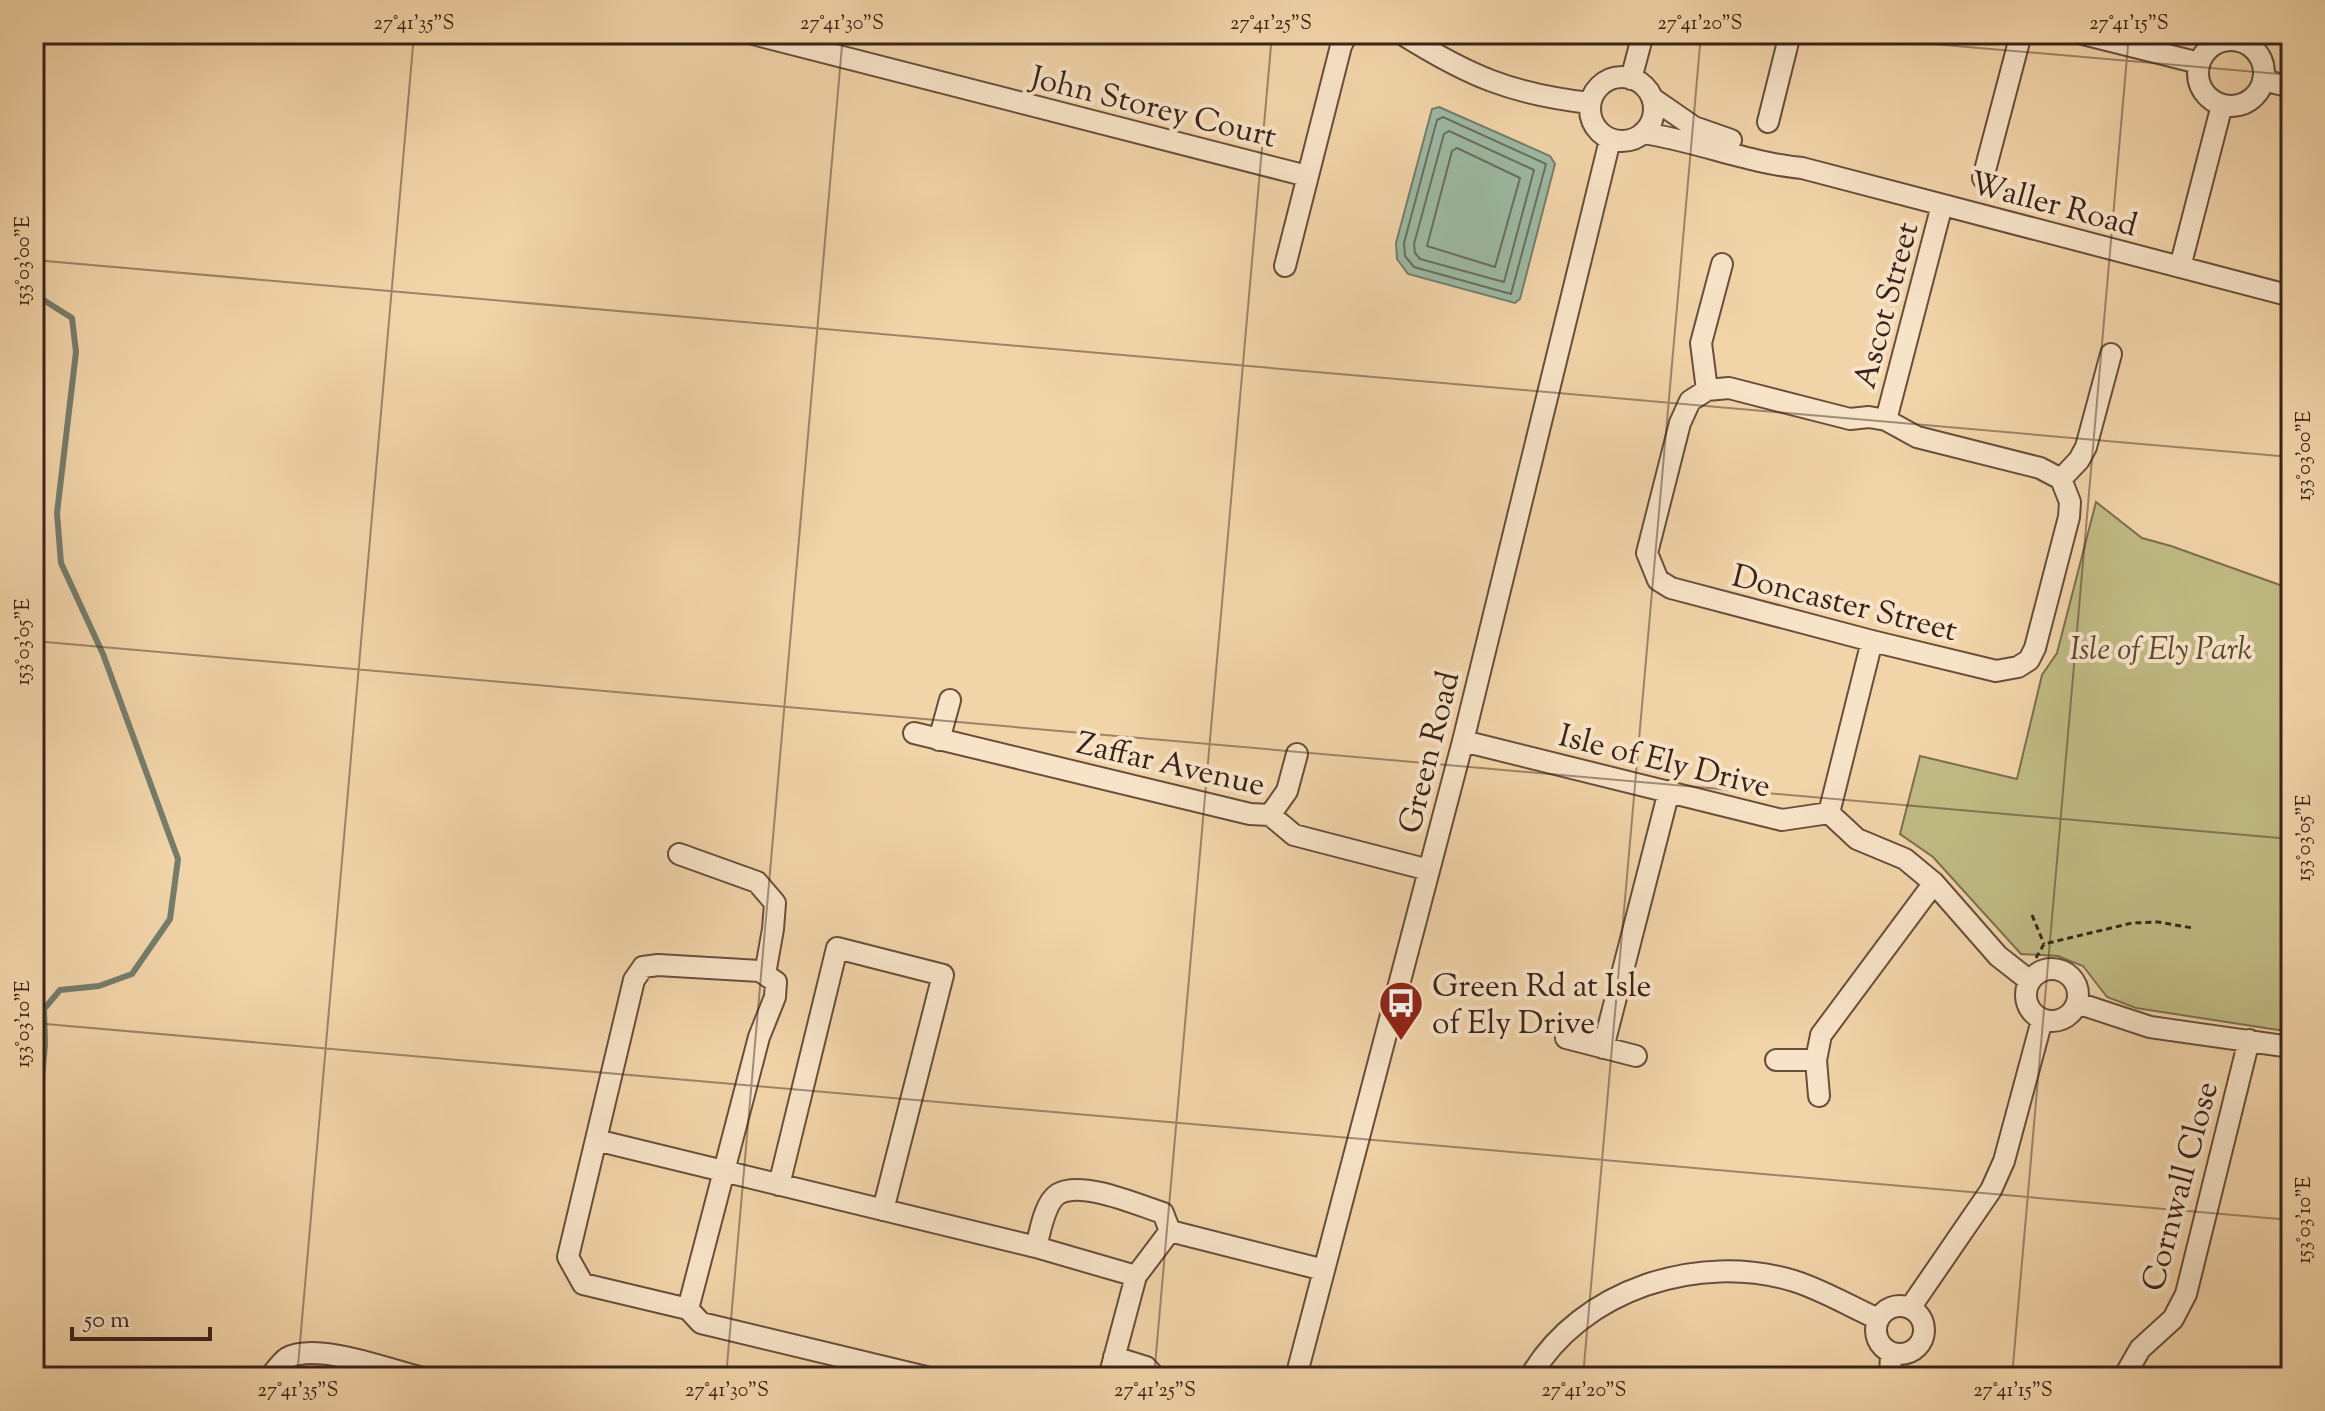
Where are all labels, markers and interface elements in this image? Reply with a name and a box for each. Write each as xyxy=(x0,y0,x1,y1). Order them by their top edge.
text: 27°41'35"S xyxy=(374,10,454,39)
text: 27°41'30"S xyxy=(800,10,884,39)
text: 27°41'25"S xyxy=(1230,10,1312,39)
text: 27°41'20"S xyxy=(1657,10,1743,39)
text: 27°41'15"S xyxy=(2089,10,2169,39)
street label: John Storey Court xyxy=(1024,56,1281,162)
street label: Waller Road xyxy=(1964,161,2142,250)
text: 153°03'00"E xyxy=(10,216,39,306)
street label: Ascot Street xyxy=(1844,217,1932,394)
text: 153°03'00"E xyxy=(2291,411,2320,501)
street label: Doncaster Street xyxy=(1727,555,1962,655)
text: 153°03'05"E xyxy=(10,598,39,686)
park label: Isle of Ely Park xyxy=(2070,628,2252,674)
street label: Green Road xyxy=(1389,667,1473,839)
street label: Isle of Ely Drive xyxy=(1554,714,1775,811)
street label: Zaffar Avenue xyxy=(1071,722,1269,810)
text: 153°03'05"E xyxy=(2291,794,2320,882)
place label: Green Rd at Isle of Ely Drive xyxy=(1432,965,1651,1048)
bus stop icon: Green Rd at Isle of Ely Drive xyxy=(1377,979,1425,1042)
text: 153°03'10"E xyxy=(10,980,39,1068)
street label: Cornwall Close xyxy=(2132,1077,2232,1297)
text: 153°03'10"E xyxy=(2291,1176,2320,1264)
scale bar xyxy=(72,1291,210,1341)
text: 50 m xyxy=(82,1304,130,1338)
text: 27°41'35"S xyxy=(258,1377,338,1406)
text: 27°41'30"S xyxy=(685,1377,769,1406)
text: 27°41'25"S xyxy=(1114,1377,1196,1406)
text: 27°41'20"S xyxy=(1541,1377,1627,1406)
text: 27°41'15"S xyxy=(1973,1377,2053,1406)

